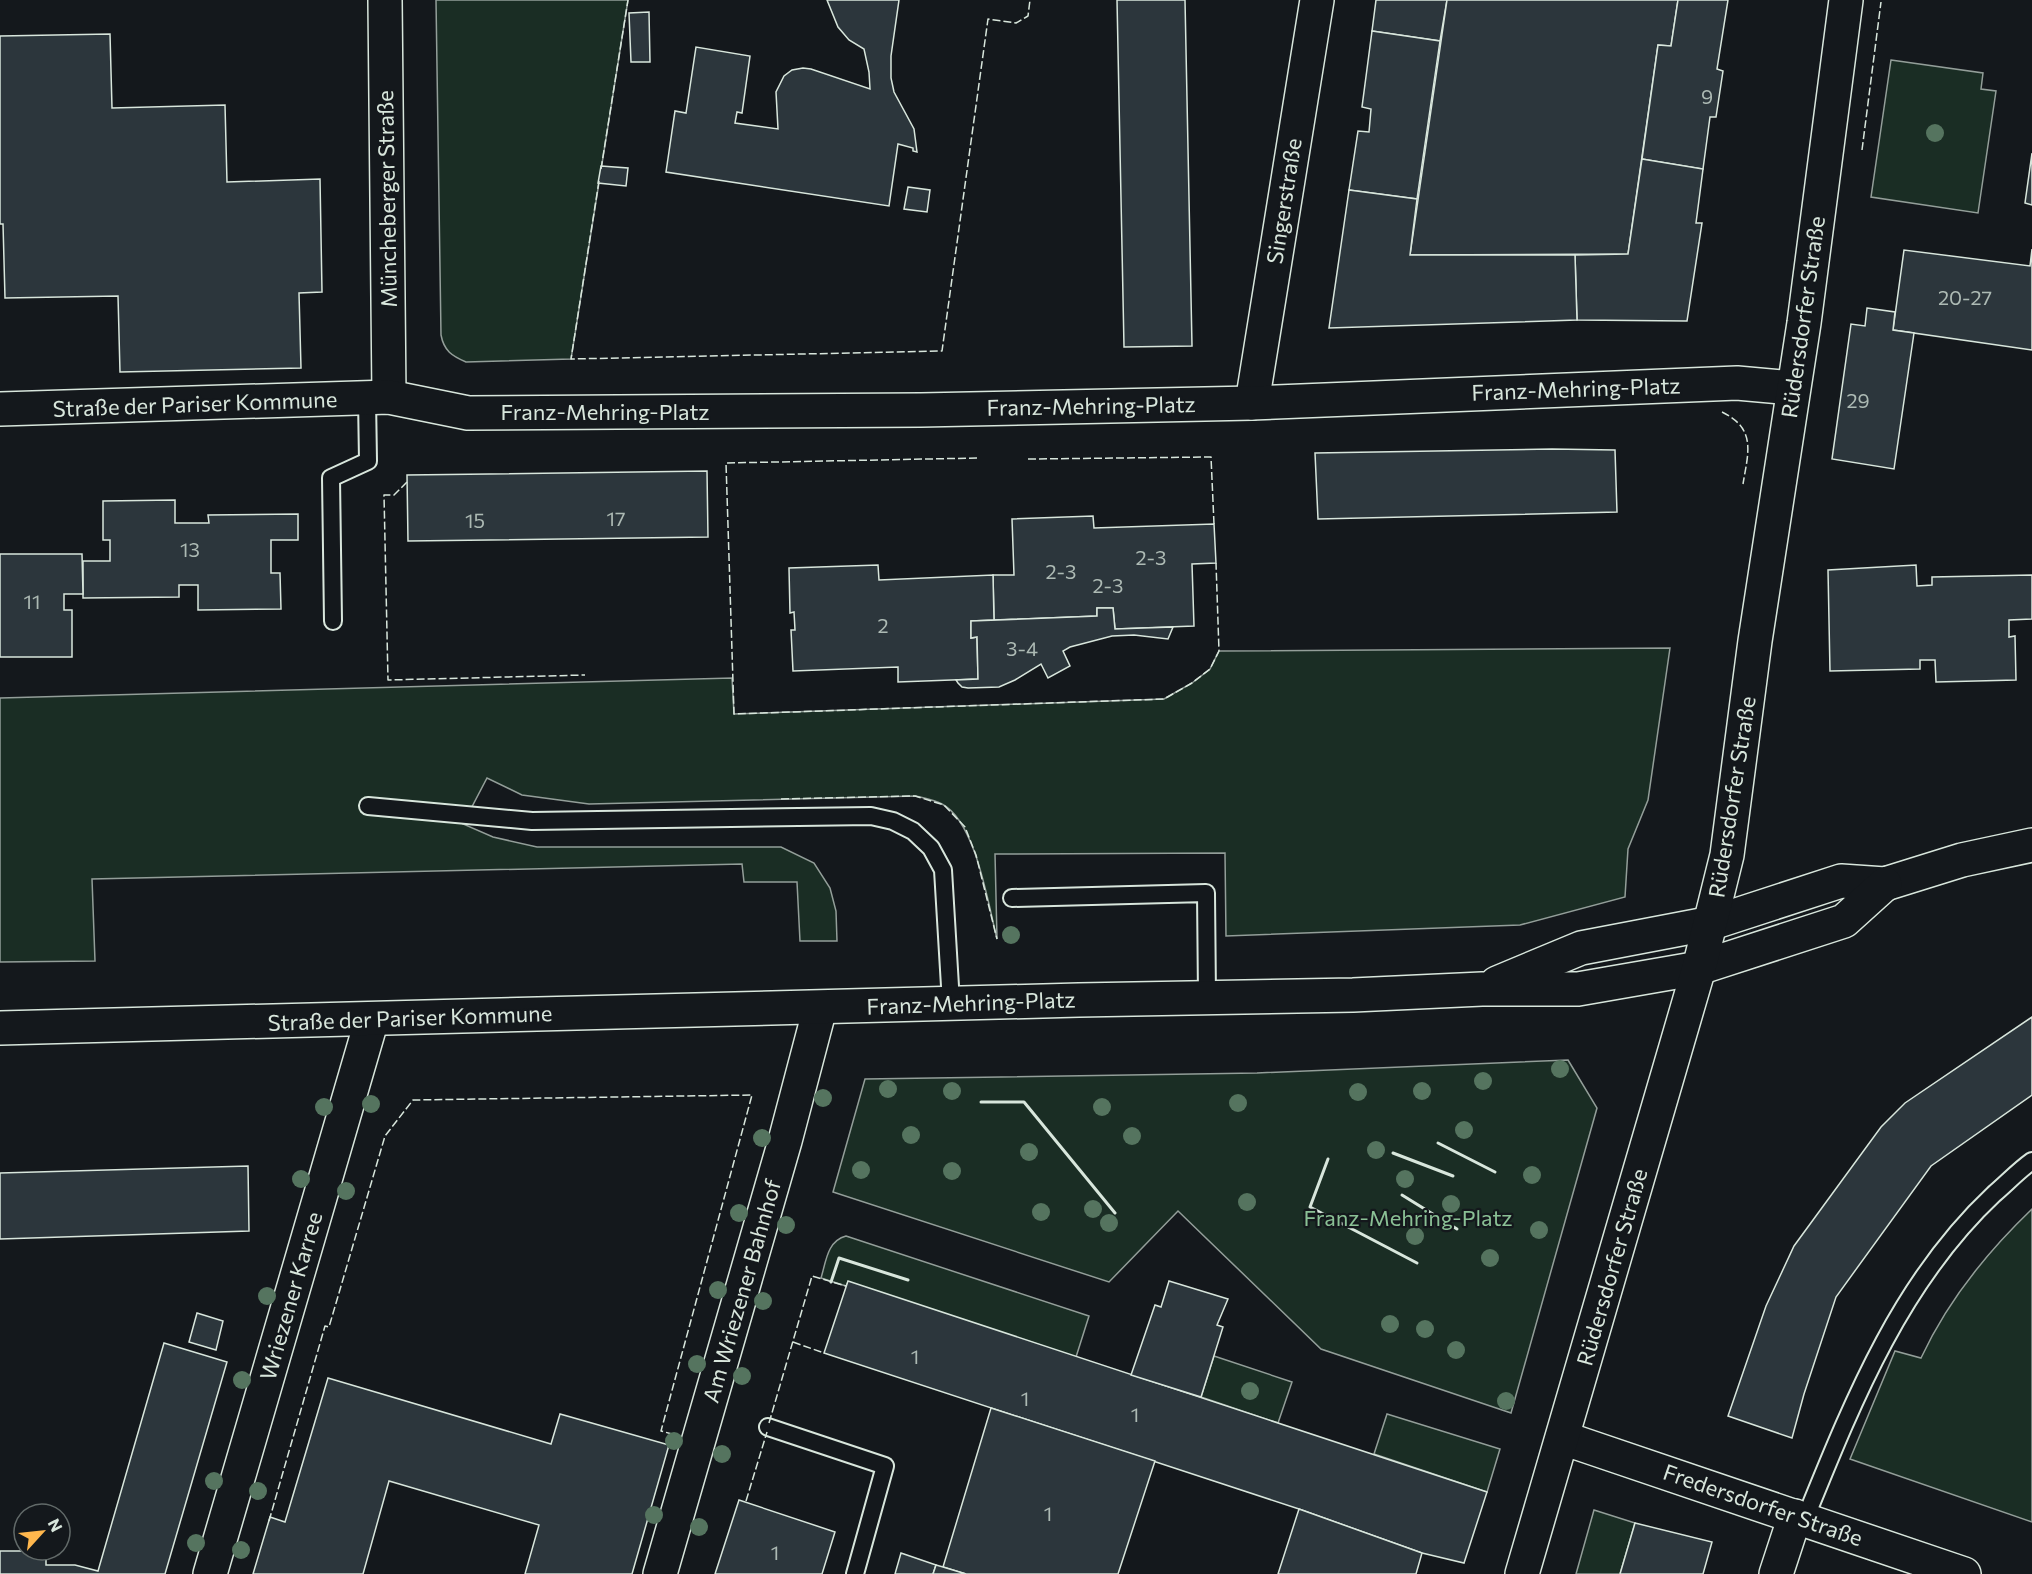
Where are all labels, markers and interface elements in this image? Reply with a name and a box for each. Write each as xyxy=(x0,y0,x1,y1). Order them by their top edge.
house number: 9 xyxy=(1701,84,1713,108)
street label: Müncheberger Straße xyxy=(371,90,402,308)
street label: Singerstraße xyxy=(1260,136,1307,266)
street label: Rüdersdorfer Straße xyxy=(1775,214,1830,420)
house number: 20-27 xyxy=(1938,285,1992,309)
street label: Franz-Mehring-Platz xyxy=(1471,371,1681,406)
street label: Straße der Pariser Kommune xyxy=(52,385,338,422)
house number: 29 xyxy=(1846,388,1870,412)
street label: Franz-Mehring-Platz xyxy=(986,390,1196,421)
street label: Franz-Mehring-Platz xyxy=(500,398,710,425)
house number: 17 xyxy=(606,506,626,530)
house number: 15 xyxy=(465,508,485,532)
house number: 13 xyxy=(180,537,200,561)
house number: 2-3 xyxy=(1136,545,1166,569)
house number: 2-3 xyxy=(1046,559,1076,583)
house number: 2-3 xyxy=(1093,573,1123,597)
house number: 11 xyxy=(23,589,41,613)
house number: 2 xyxy=(877,613,889,637)
house number: 3-4 xyxy=(1006,636,1038,660)
street label: Rüdersdorfer Straße xyxy=(1702,694,1761,900)
street label: Franz-Mehring-Platz xyxy=(866,985,1076,1020)
street label: Straße der Pariser Kommune xyxy=(267,999,553,1036)
street label: Rüdersdorfer Straße xyxy=(1570,1165,1653,1369)
street label: Am Wriezener Bahnhof xyxy=(697,1176,786,1406)
park label: Franz-Mehring-Platz xyxy=(1303,1204,1513,1231)
street label: Wriezener Karree xyxy=(254,1209,327,1383)
house number: 1 xyxy=(911,1344,919,1368)
house number: 1 xyxy=(1021,1386,1029,1410)
house number: 1 xyxy=(1131,1402,1139,1426)
street label: Fredersdorfer Straße xyxy=(1660,1458,1866,1551)
house number: 1 xyxy=(1044,1501,1052,1525)
north arrow xyxy=(12,1502,72,1562)
text: N xyxy=(45,1515,67,1535)
house number: 1 xyxy=(771,1540,779,1564)

